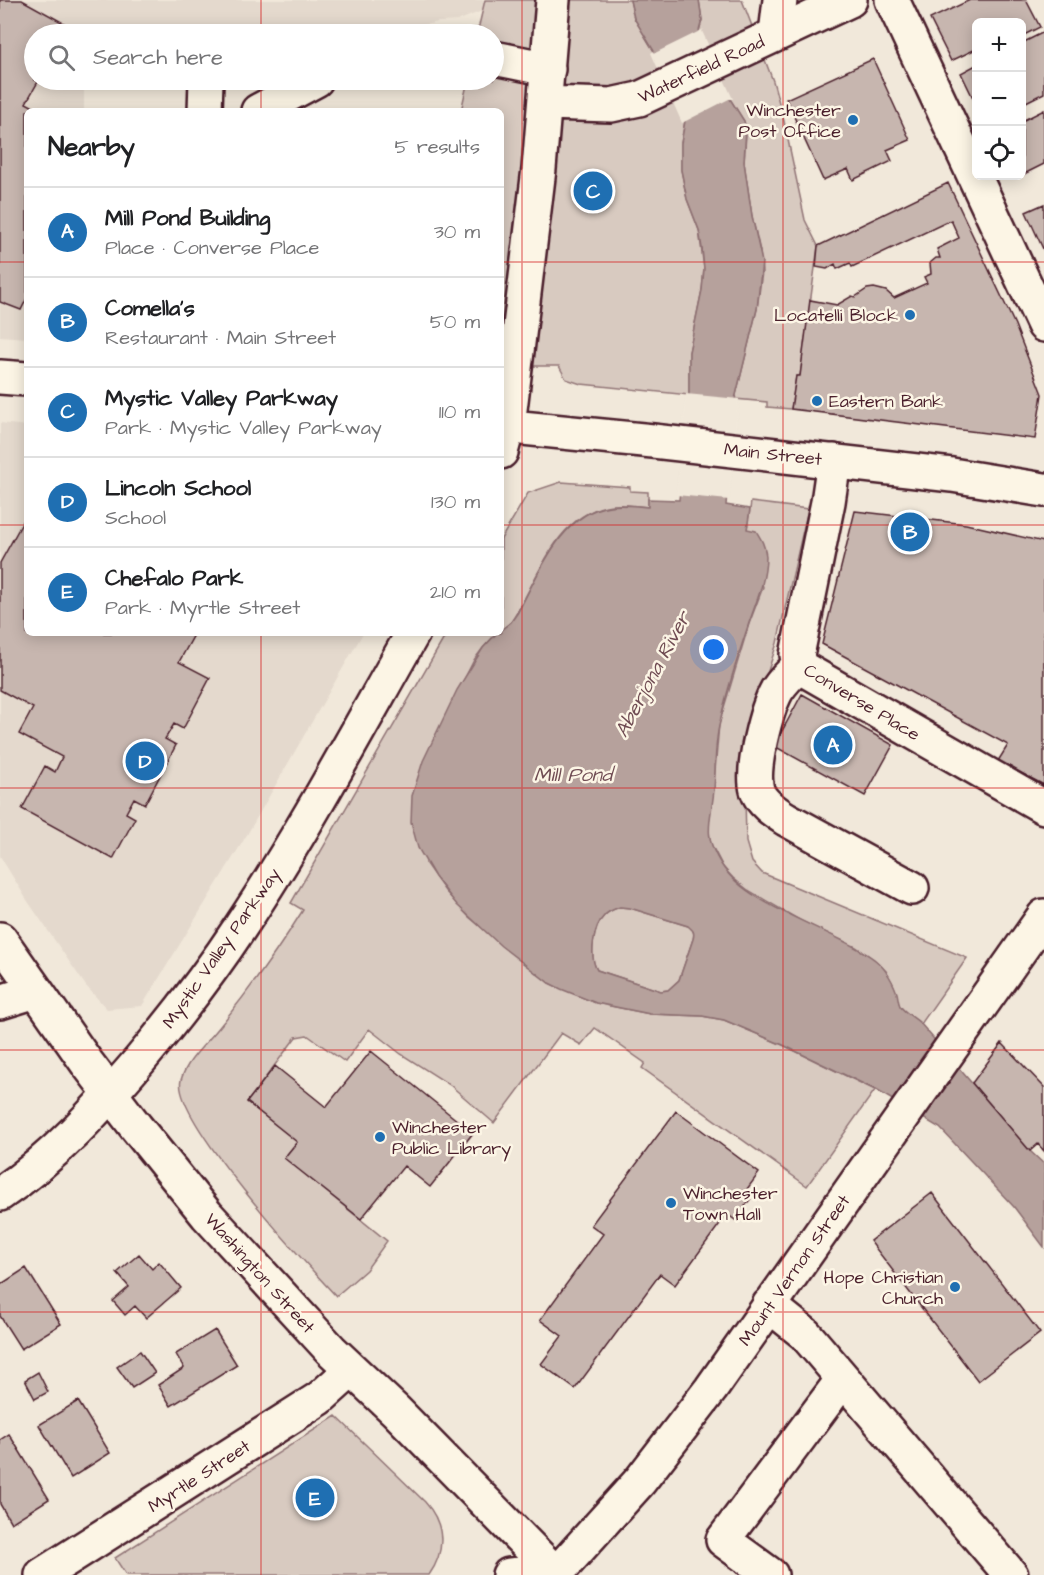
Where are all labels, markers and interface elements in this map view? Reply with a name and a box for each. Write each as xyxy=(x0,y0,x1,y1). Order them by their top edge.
map controls xyxy=(972,18,1026,180)
button: + xyxy=(972,18,1026,72)
search box xyxy=(24,24,504,90)
street label: Waterfield Road xyxy=(634,29,768,110)
icon: search xyxy=(45,41,78,74)
text: Search here xyxy=(93,42,223,73)
button: − xyxy=(972,72,1026,126)
place label: Winchester Post Office xyxy=(739,98,841,144)
marker: Winchester Post Office xyxy=(846,113,860,127)
button: locate xyxy=(972,126,1026,180)
text: Nearby xyxy=(48,129,135,165)
text: 5 results xyxy=(395,133,480,161)
pin: C xyxy=(574,168,612,213)
text: Mill Pond Building xyxy=(105,203,270,234)
text: A xyxy=(61,218,74,246)
text: 30 m xyxy=(434,218,480,246)
text: Place · Converse Place xyxy=(105,234,319,262)
text: Comella's xyxy=(105,293,195,324)
place label: Locatelli Block xyxy=(774,303,898,328)
text: B xyxy=(60,308,75,336)
text: 50 m xyxy=(430,308,480,336)
marker: Locatelli Block xyxy=(903,308,917,322)
text: Restaurant · Main Street xyxy=(105,324,336,352)
text: Mystic Valley Parkway xyxy=(105,383,338,414)
place label: Eastern Bank xyxy=(829,389,943,414)
marker: Eastern Bank xyxy=(810,394,824,408)
text: C xyxy=(60,398,75,426)
text: 110 m xyxy=(439,398,480,426)
text: Park · Mystic Valley Parkway xyxy=(105,414,382,442)
street label: Main Street xyxy=(723,437,824,472)
text: Lincoln School xyxy=(105,473,251,504)
text: D xyxy=(61,488,74,516)
text: 130 m xyxy=(431,488,480,516)
text: School xyxy=(105,504,166,532)
pin: B xyxy=(890,510,930,554)
text: Chefalo Park xyxy=(105,563,243,594)
text: E xyxy=(62,578,73,606)
text: 210 m xyxy=(430,578,480,606)
text: Park · Myrtle Street xyxy=(105,594,300,622)
water label: Aberjona River xyxy=(608,605,699,742)
your location xyxy=(699,635,728,664)
street label: Converse Place xyxy=(799,658,925,747)
pin: A xyxy=(814,722,852,768)
pin: D xyxy=(126,738,164,783)
water label: Mill Pond xyxy=(534,761,616,789)
street label: Mystic Valley Parkway xyxy=(157,863,287,1034)
place label: Winchester Public Library xyxy=(392,1115,511,1162)
marker: Winchester Public Library xyxy=(373,1130,387,1144)
place label: Winchester Town Hall xyxy=(683,1181,778,1227)
street label: Mount Vernon Street xyxy=(733,1189,857,1351)
marker: Winchester Town Hall xyxy=(664,1196,678,1210)
street label: Washington Street xyxy=(198,1208,321,1340)
place label: Hope Christian Church xyxy=(824,1265,943,1311)
marker: Hope Christian Church xyxy=(948,1280,962,1294)
street label: Myrtle Street xyxy=(143,1434,256,1520)
pin: E xyxy=(296,1476,334,1520)

